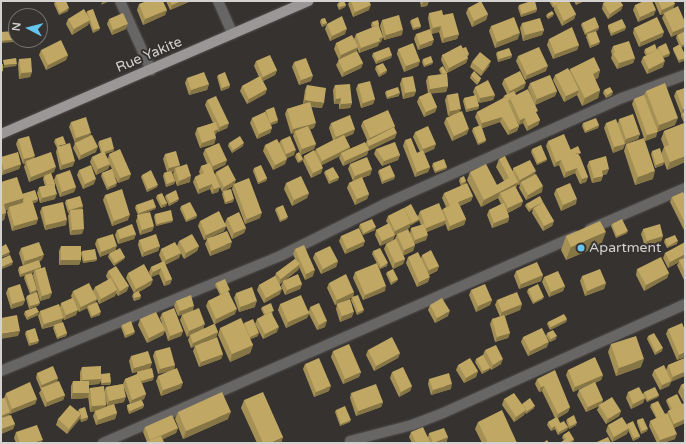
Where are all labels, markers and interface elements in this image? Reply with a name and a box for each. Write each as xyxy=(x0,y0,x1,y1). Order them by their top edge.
north arrow xyxy=(8,8,48,48)
text: N xyxy=(10,21,24,32)
street label: Rue Yakite xyxy=(113,34,185,76)
place label: Apartment xyxy=(589,240,661,256)
marker: Apartment xyxy=(576,243,586,253)

